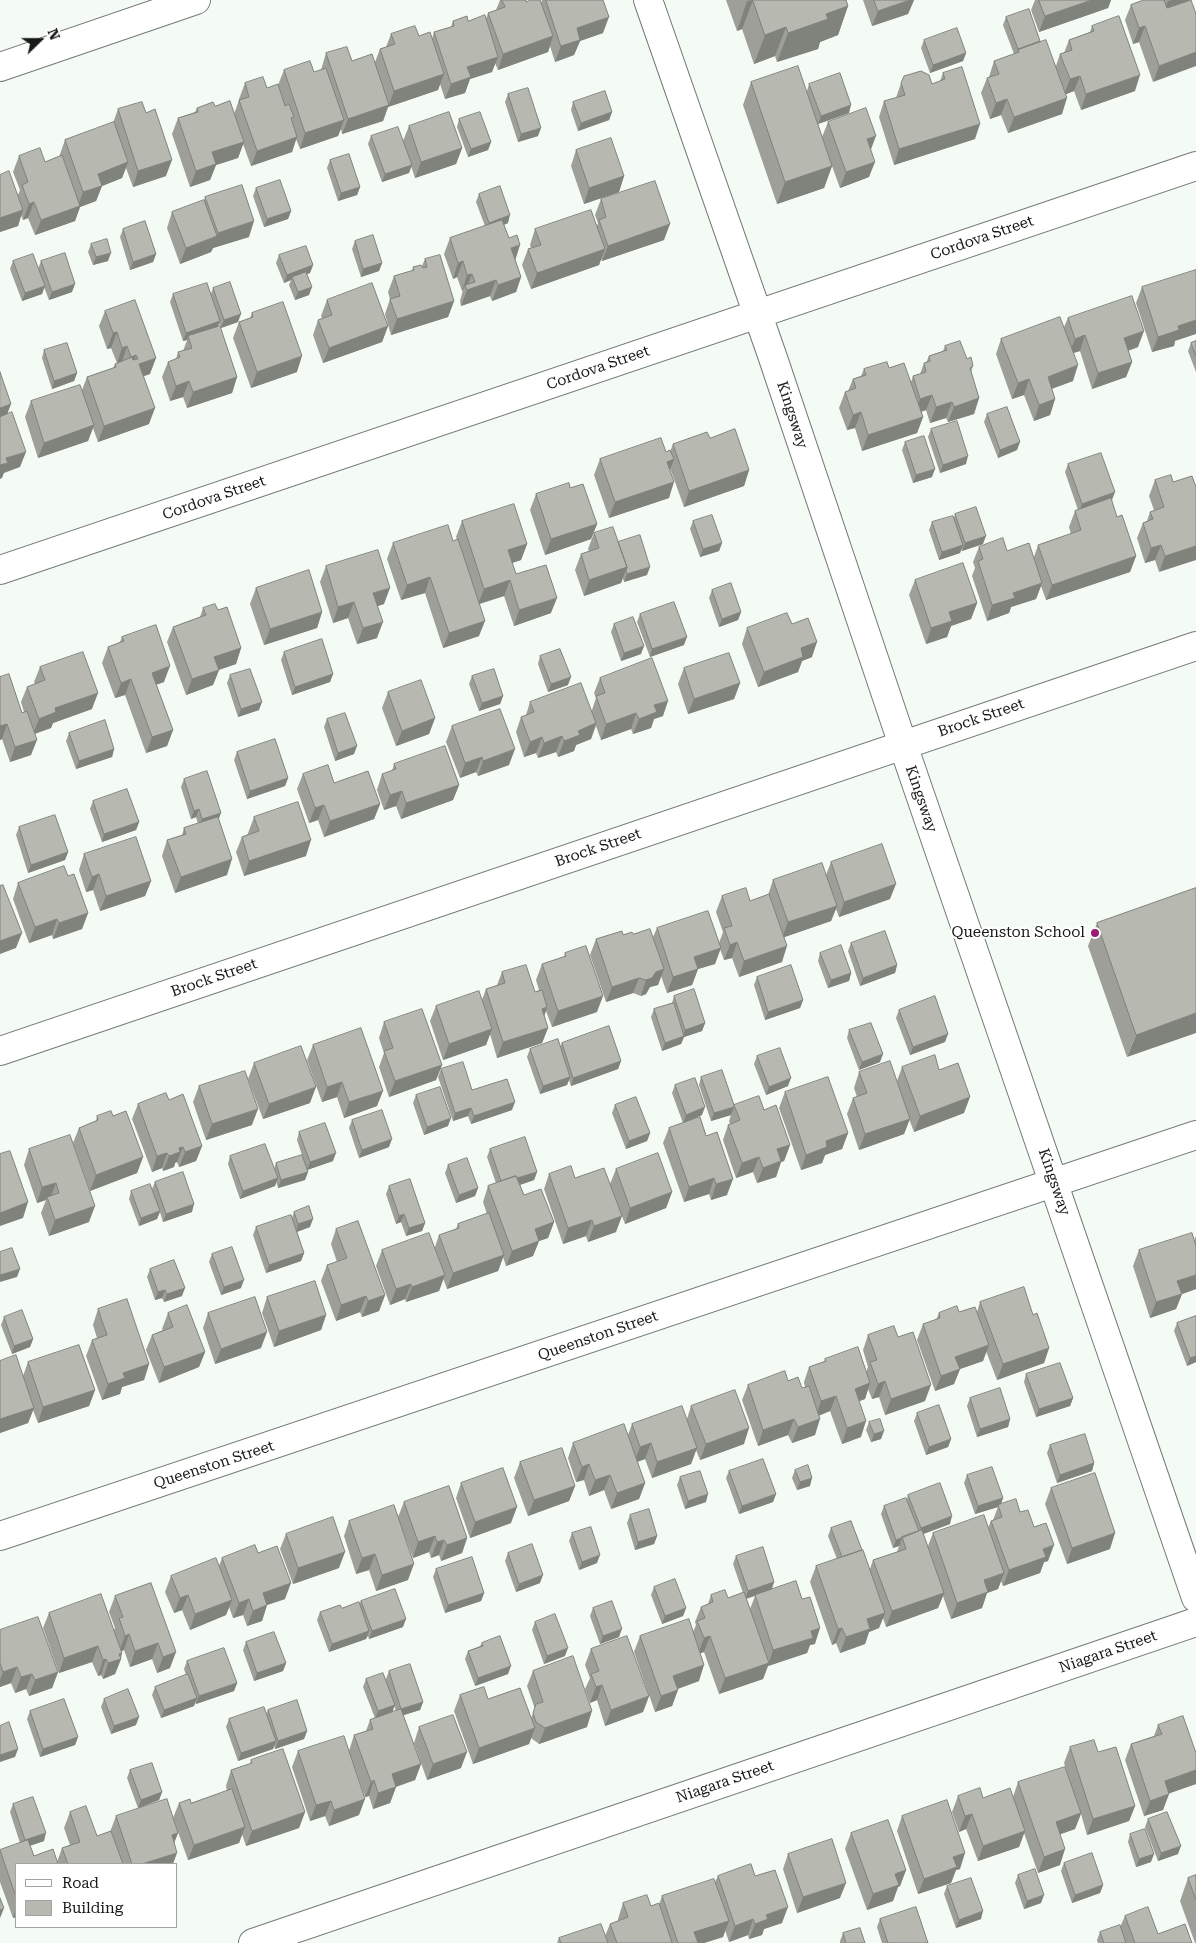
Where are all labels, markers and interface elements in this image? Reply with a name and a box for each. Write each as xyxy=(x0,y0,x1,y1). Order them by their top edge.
north arrow xyxy=(15,15,65,65)
text: N xyxy=(44,26,63,42)
street label: Cordova Street xyxy=(928,212,1036,264)
street label: Cordova Street xyxy=(544,342,652,394)
street label: Kingsway xyxy=(773,379,811,451)
street label: Cordova Street xyxy=(160,472,268,524)
street label: Brock Street xyxy=(936,695,1026,741)
street label: Kingsway xyxy=(901,763,941,835)
street label: Brock Street xyxy=(553,825,643,871)
place label: Queenston School xyxy=(952,924,1085,942)
marker: Queenston School xyxy=(1089,927,1101,939)
street label: Brock Street xyxy=(169,955,259,1001)
street label: Kingsway xyxy=(1034,1146,1074,1218)
street label: Queenston Street xyxy=(536,1307,660,1365)
street label: Queenston Street xyxy=(151,1437,277,1493)
street label: Niagara Street xyxy=(1057,1627,1159,1677)
street label: Niagara Street xyxy=(674,1757,776,1807)
legend xyxy=(15,1863,178,1928)
text: Road xyxy=(62,1874,99,1892)
text: Building xyxy=(62,1899,123,1917)

